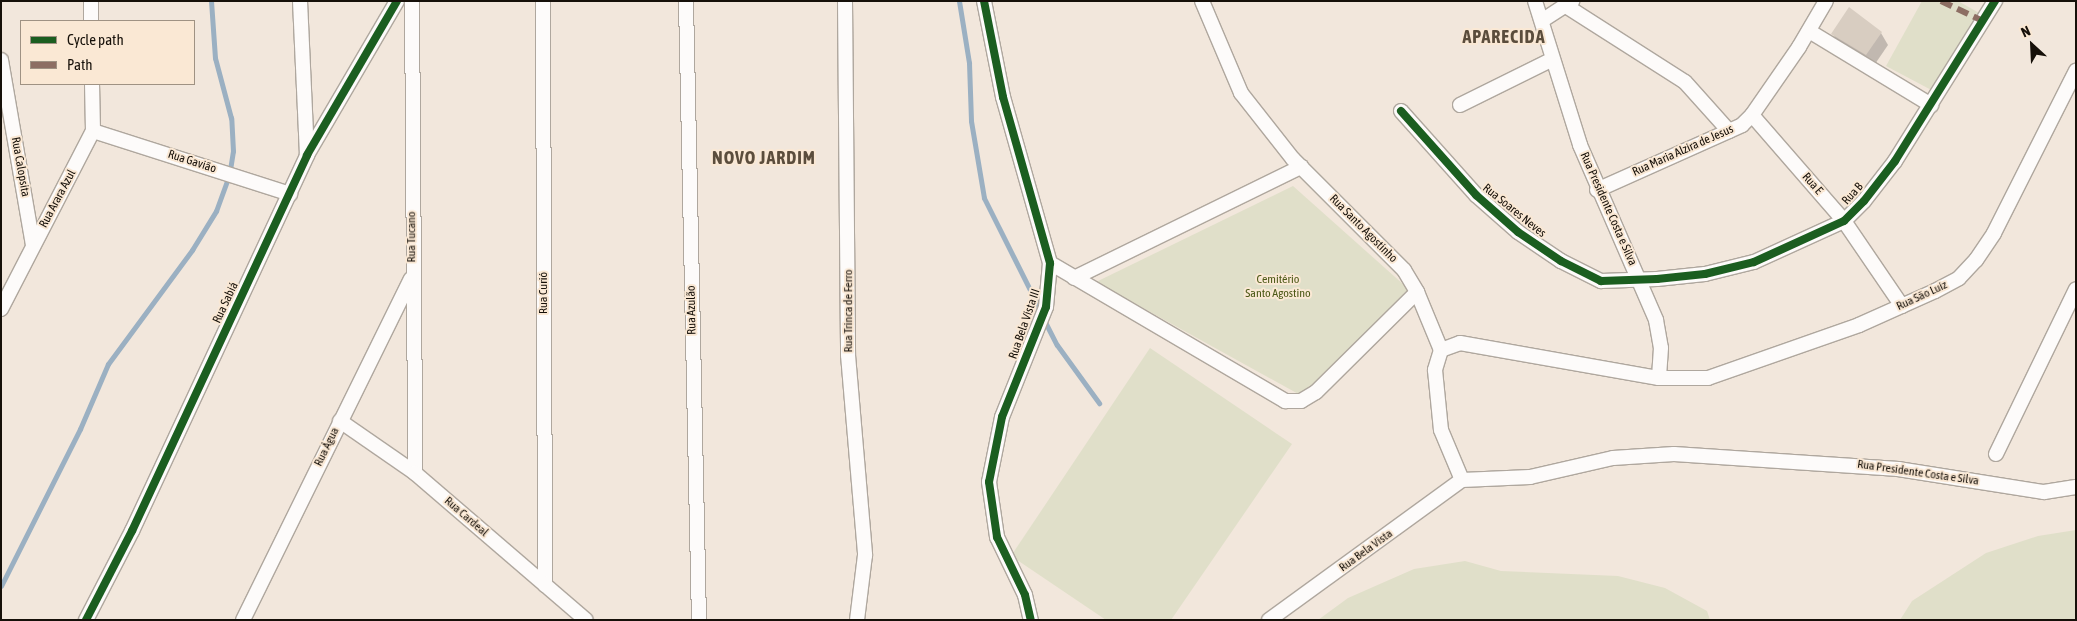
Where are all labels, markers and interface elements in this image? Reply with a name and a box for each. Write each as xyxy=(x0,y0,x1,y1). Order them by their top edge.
legend xyxy=(20,20,195,85)
north arrow xyxy=(2007,20,2057,70)
text: N xyxy=(2019,22,2033,40)
district label: APARECIDA xyxy=(1461,26,1547,48)
text: Cycle path xyxy=(67,31,124,48)
text: Path xyxy=(67,56,93,73)
street label: Rua Maria Alzira de Jesus xyxy=(1630,122,1736,180)
street label: Rua Calopsita xyxy=(8,136,32,198)
street label: Rua Gavião xyxy=(166,147,218,177)
district label: NOVO JARDIM xyxy=(711,147,817,169)
street label: Rua Presidente Costa e Silva xyxy=(1576,150,1640,268)
street label: Rua Arara Azul xyxy=(37,168,79,230)
street label: Rua E xyxy=(1799,170,1825,198)
street label: Rua B xyxy=(1839,180,1867,208)
street label: Rua Soares Neves xyxy=(1480,181,1548,241)
street label: Rua Santo Agostinho xyxy=(1326,192,1400,266)
street label: Rua Tucano xyxy=(405,212,419,262)
street label: Rua Trinca de Ferro xyxy=(842,270,856,352)
street label: Rua Curió xyxy=(537,272,551,314)
park label: Cemitério Santo Agostino xyxy=(1245,273,1311,301)
street label: Rua São Luiz xyxy=(1894,278,1950,314)
street label: Rua Sabiá xyxy=(210,280,242,326)
street label: Rua Azulão xyxy=(684,285,700,335)
street label: Rua Bela Vista III xyxy=(1006,287,1044,361)
street label: Rua Água xyxy=(311,425,343,469)
street label: Rua Presidente Costa e Silva xyxy=(1856,457,1980,489)
street label: Rua Cardeal xyxy=(441,494,491,540)
street label: Rua Bela Vista xyxy=(1336,527,1396,575)

